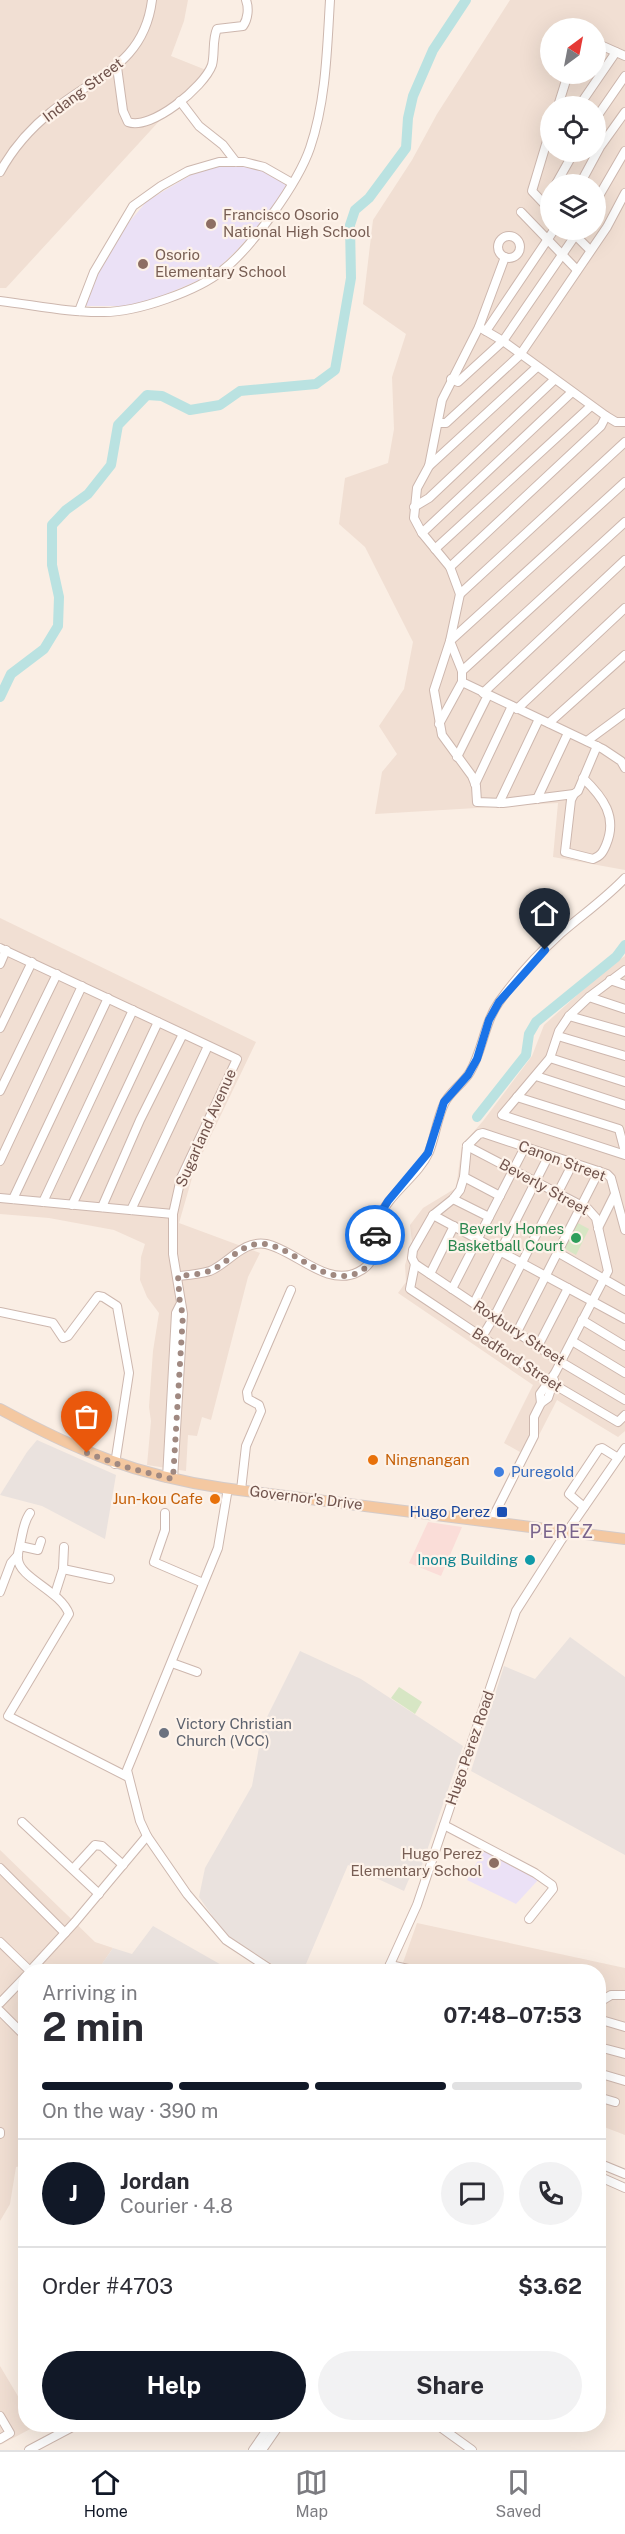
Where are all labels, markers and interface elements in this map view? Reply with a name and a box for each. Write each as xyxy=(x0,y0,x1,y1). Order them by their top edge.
north arrow xyxy=(540,18,606,84)
map controls xyxy=(540,18,606,240)
street label: Indang Street xyxy=(39,54,126,125)
button: locate xyxy=(540,96,606,162)
button: layers xyxy=(540,174,606,240)
place label: Francisco Osorio National High School xyxy=(223,206,370,240)
marker: Francisco Osorio National High School xyxy=(204,217,218,231)
place label: Osorio Elementary School xyxy=(155,246,287,280)
marker: Osorio Elementary School xyxy=(136,257,150,271)
pin xyxy=(519,888,570,950)
icon: home xyxy=(528,897,561,930)
street label: Sugarland Avenue xyxy=(172,1066,239,1190)
street label: Canon Street xyxy=(516,1137,608,1184)
street label: Beverly Street xyxy=(496,1155,592,1218)
courier xyxy=(345,1205,405,1265)
icon: car xyxy=(359,1219,392,1252)
place label: Beverly Homes Basketball Court xyxy=(447,1220,564,1254)
marker: Beverly Homes Basketball Court xyxy=(569,1231,583,1245)
street label: Roxbury Street xyxy=(470,1297,568,1369)
street label: Bedford Street xyxy=(469,1324,566,1395)
pin xyxy=(61,1391,112,1453)
icon: bag xyxy=(70,1400,103,1433)
place label: Ningnangan xyxy=(385,1451,470,1468)
marker: Ningnangan xyxy=(366,1453,380,1467)
place label: Puregold xyxy=(511,1463,574,1480)
marker: Puregold xyxy=(492,1465,506,1479)
street label: Governor's Drive xyxy=(249,1482,364,1513)
place label: Jun-kou Cafe xyxy=(113,1490,203,1507)
marker: Jun-kou Cafe xyxy=(208,1492,222,1506)
place label: Hugo Perez xyxy=(410,1503,490,1520)
marker: Hugo Perez xyxy=(495,1505,509,1519)
district label: PEREZ xyxy=(529,1521,595,1542)
place label: Inong Building xyxy=(417,1551,518,1568)
marker: Inong Building xyxy=(523,1553,537,1567)
street label: Hugo Perez Road xyxy=(442,1689,497,1807)
place label: Victory Christian Church (VCC) xyxy=(176,1715,292,1749)
marker: Victory Christian Church (VCC) xyxy=(157,1726,171,1740)
place label: Hugo Perez Elementary School xyxy=(350,1845,482,1879)
marker: Hugo Perez Elementary School xyxy=(487,1856,501,1870)
text: Arriving in xyxy=(42,1981,137,2005)
text: 07:48–07:53 xyxy=(443,2002,582,2028)
text: 2 min xyxy=(42,2004,144,2050)
text: On the way · 390 m xyxy=(42,2099,218,2123)
button: chat xyxy=(441,2162,504,2225)
button: phone xyxy=(519,2162,582,2225)
text: Jordan xyxy=(120,2168,189,2194)
text: J xyxy=(69,2180,78,2206)
text: Courier · 4.8 xyxy=(120,2194,233,2218)
text: Order #4703 xyxy=(42,2273,173,2299)
text: $3.62 xyxy=(518,2273,582,2299)
button: Help xyxy=(42,2351,306,2420)
button: Share xyxy=(318,2351,582,2420)
tab: Home xyxy=(84,2466,128,2521)
tab: Map xyxy=(295,2466,328,2521)
tab: Saved xyxy=(496,2466,541,2521)

